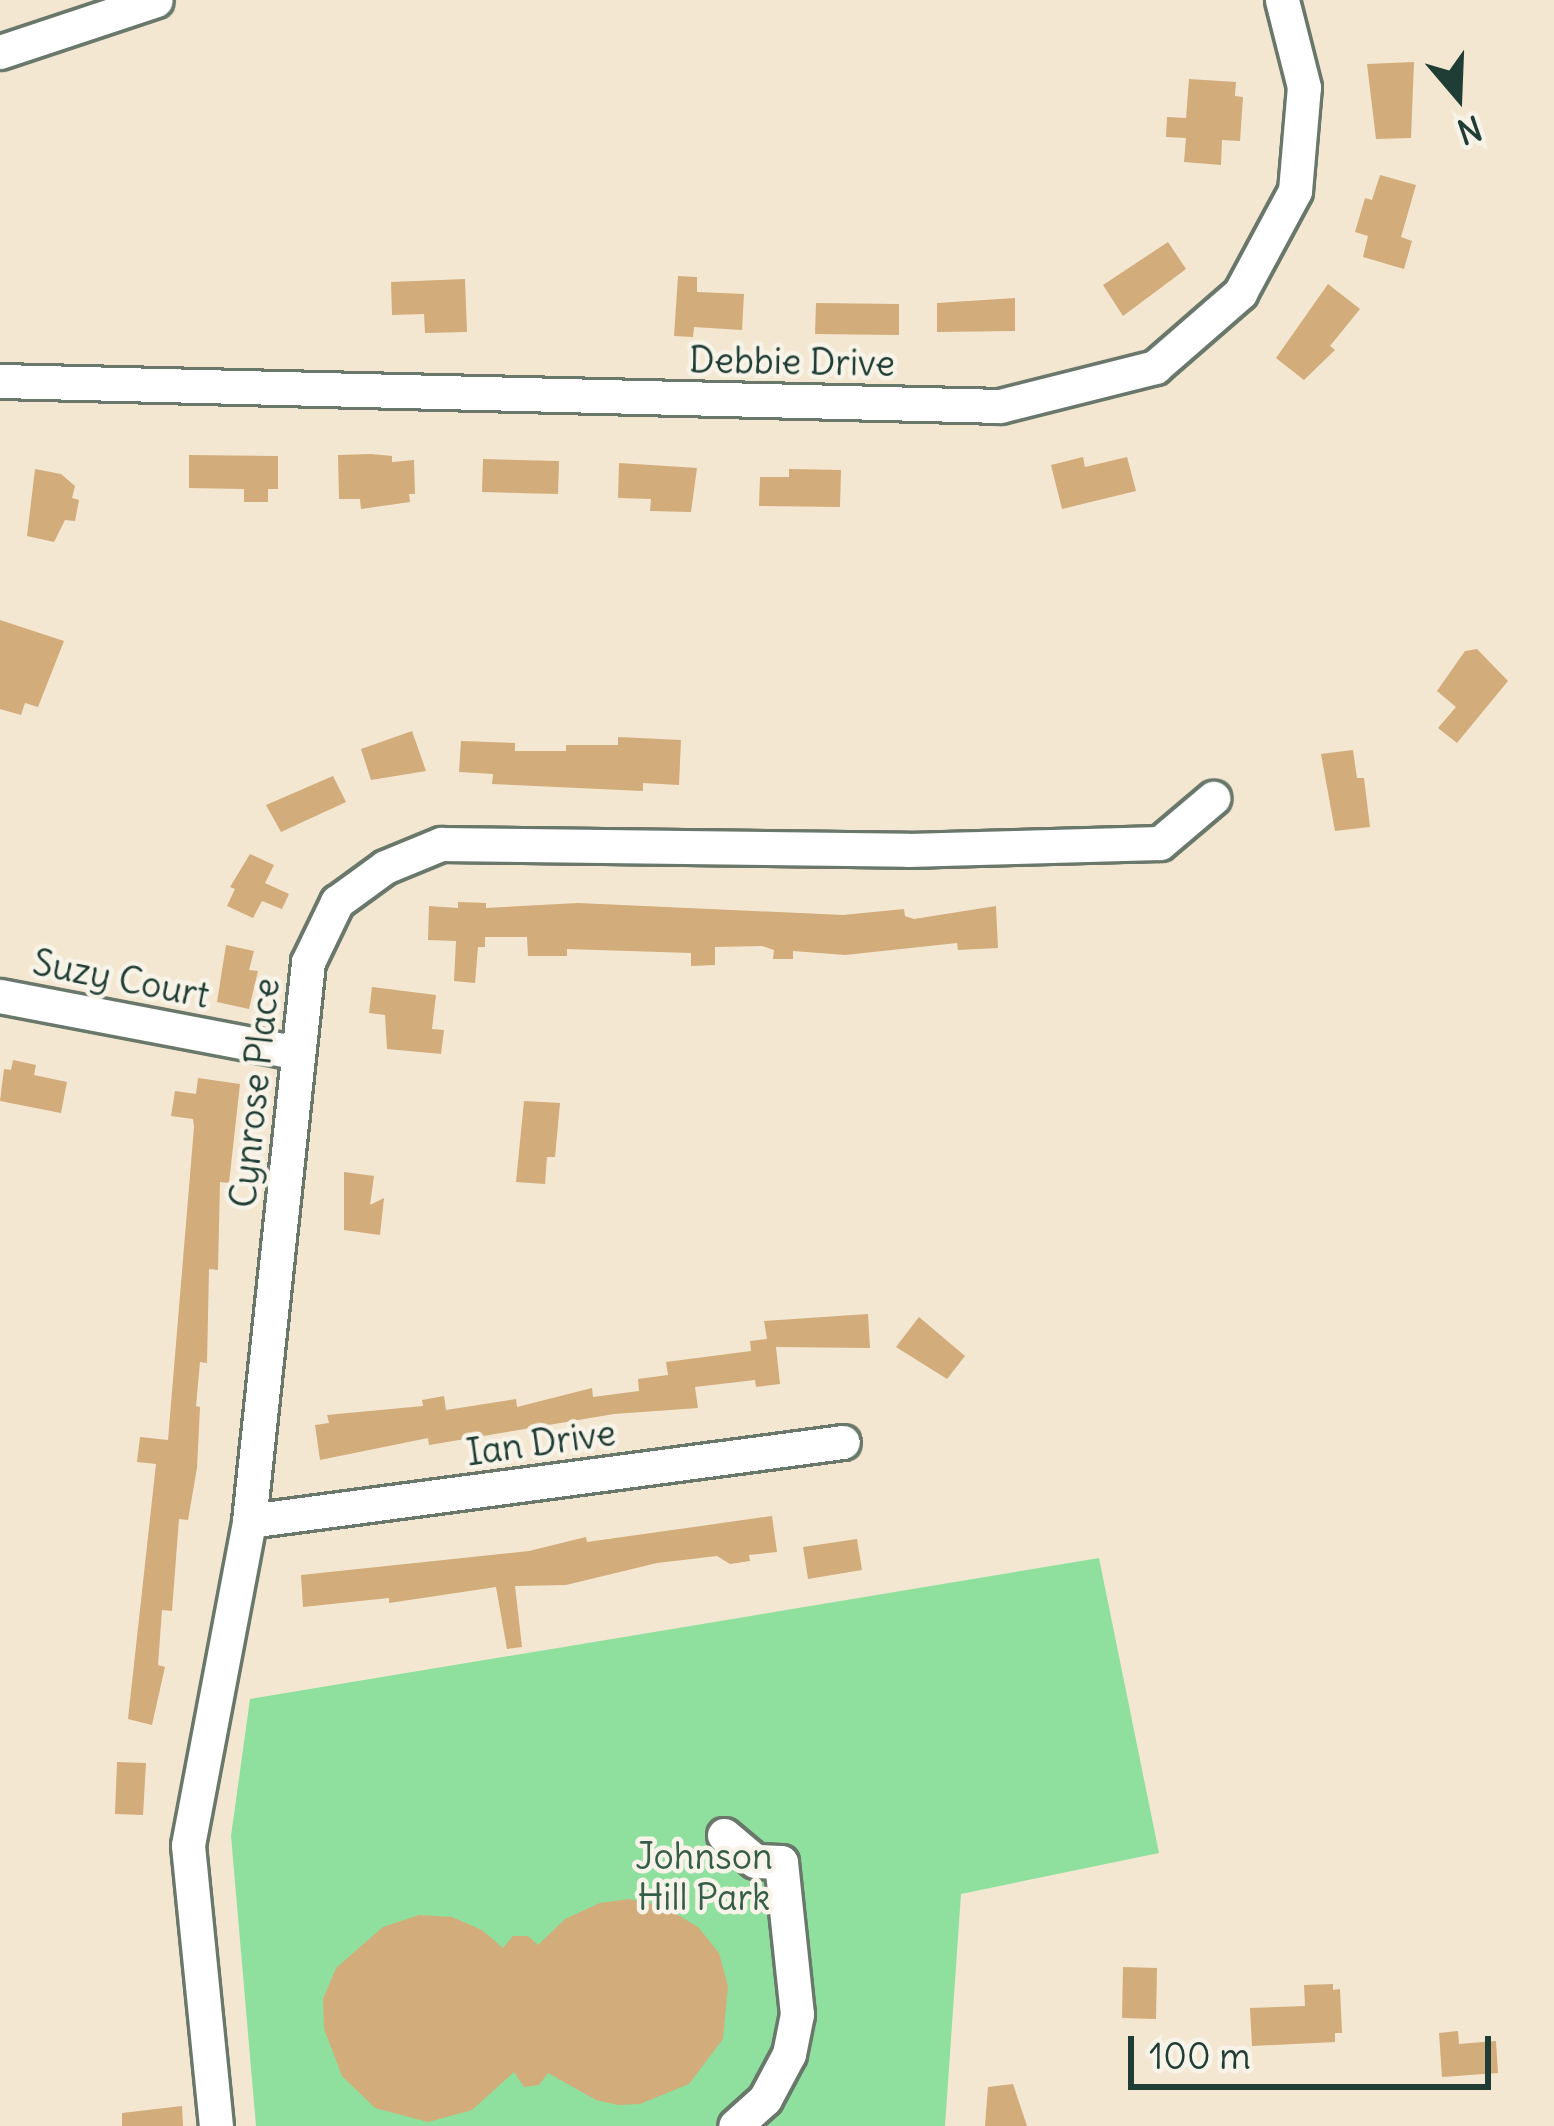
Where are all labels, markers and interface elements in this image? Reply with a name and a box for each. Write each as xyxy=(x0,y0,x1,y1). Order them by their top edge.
north arrow xyxy=(1398,36,1518,156)
text: N xyxy=(1452,106,1487,154)
street label: Debbie Drive xyxy=(689,339,895,385)
street label: Suzy Court xyxy=(29,941,213,1017)
street label: Cynrose Place xyxy=(221,976,289,1210)
street label: Ian Drive xyxy=(464,1411,618,1475)
park label: Johnson Hill Park xyxy=(635,1834,773,1919)
scale bar xyxy=(1134,2012,1497,2086)
text: 100 m xyxy=(1149,2034,1251,2079)

